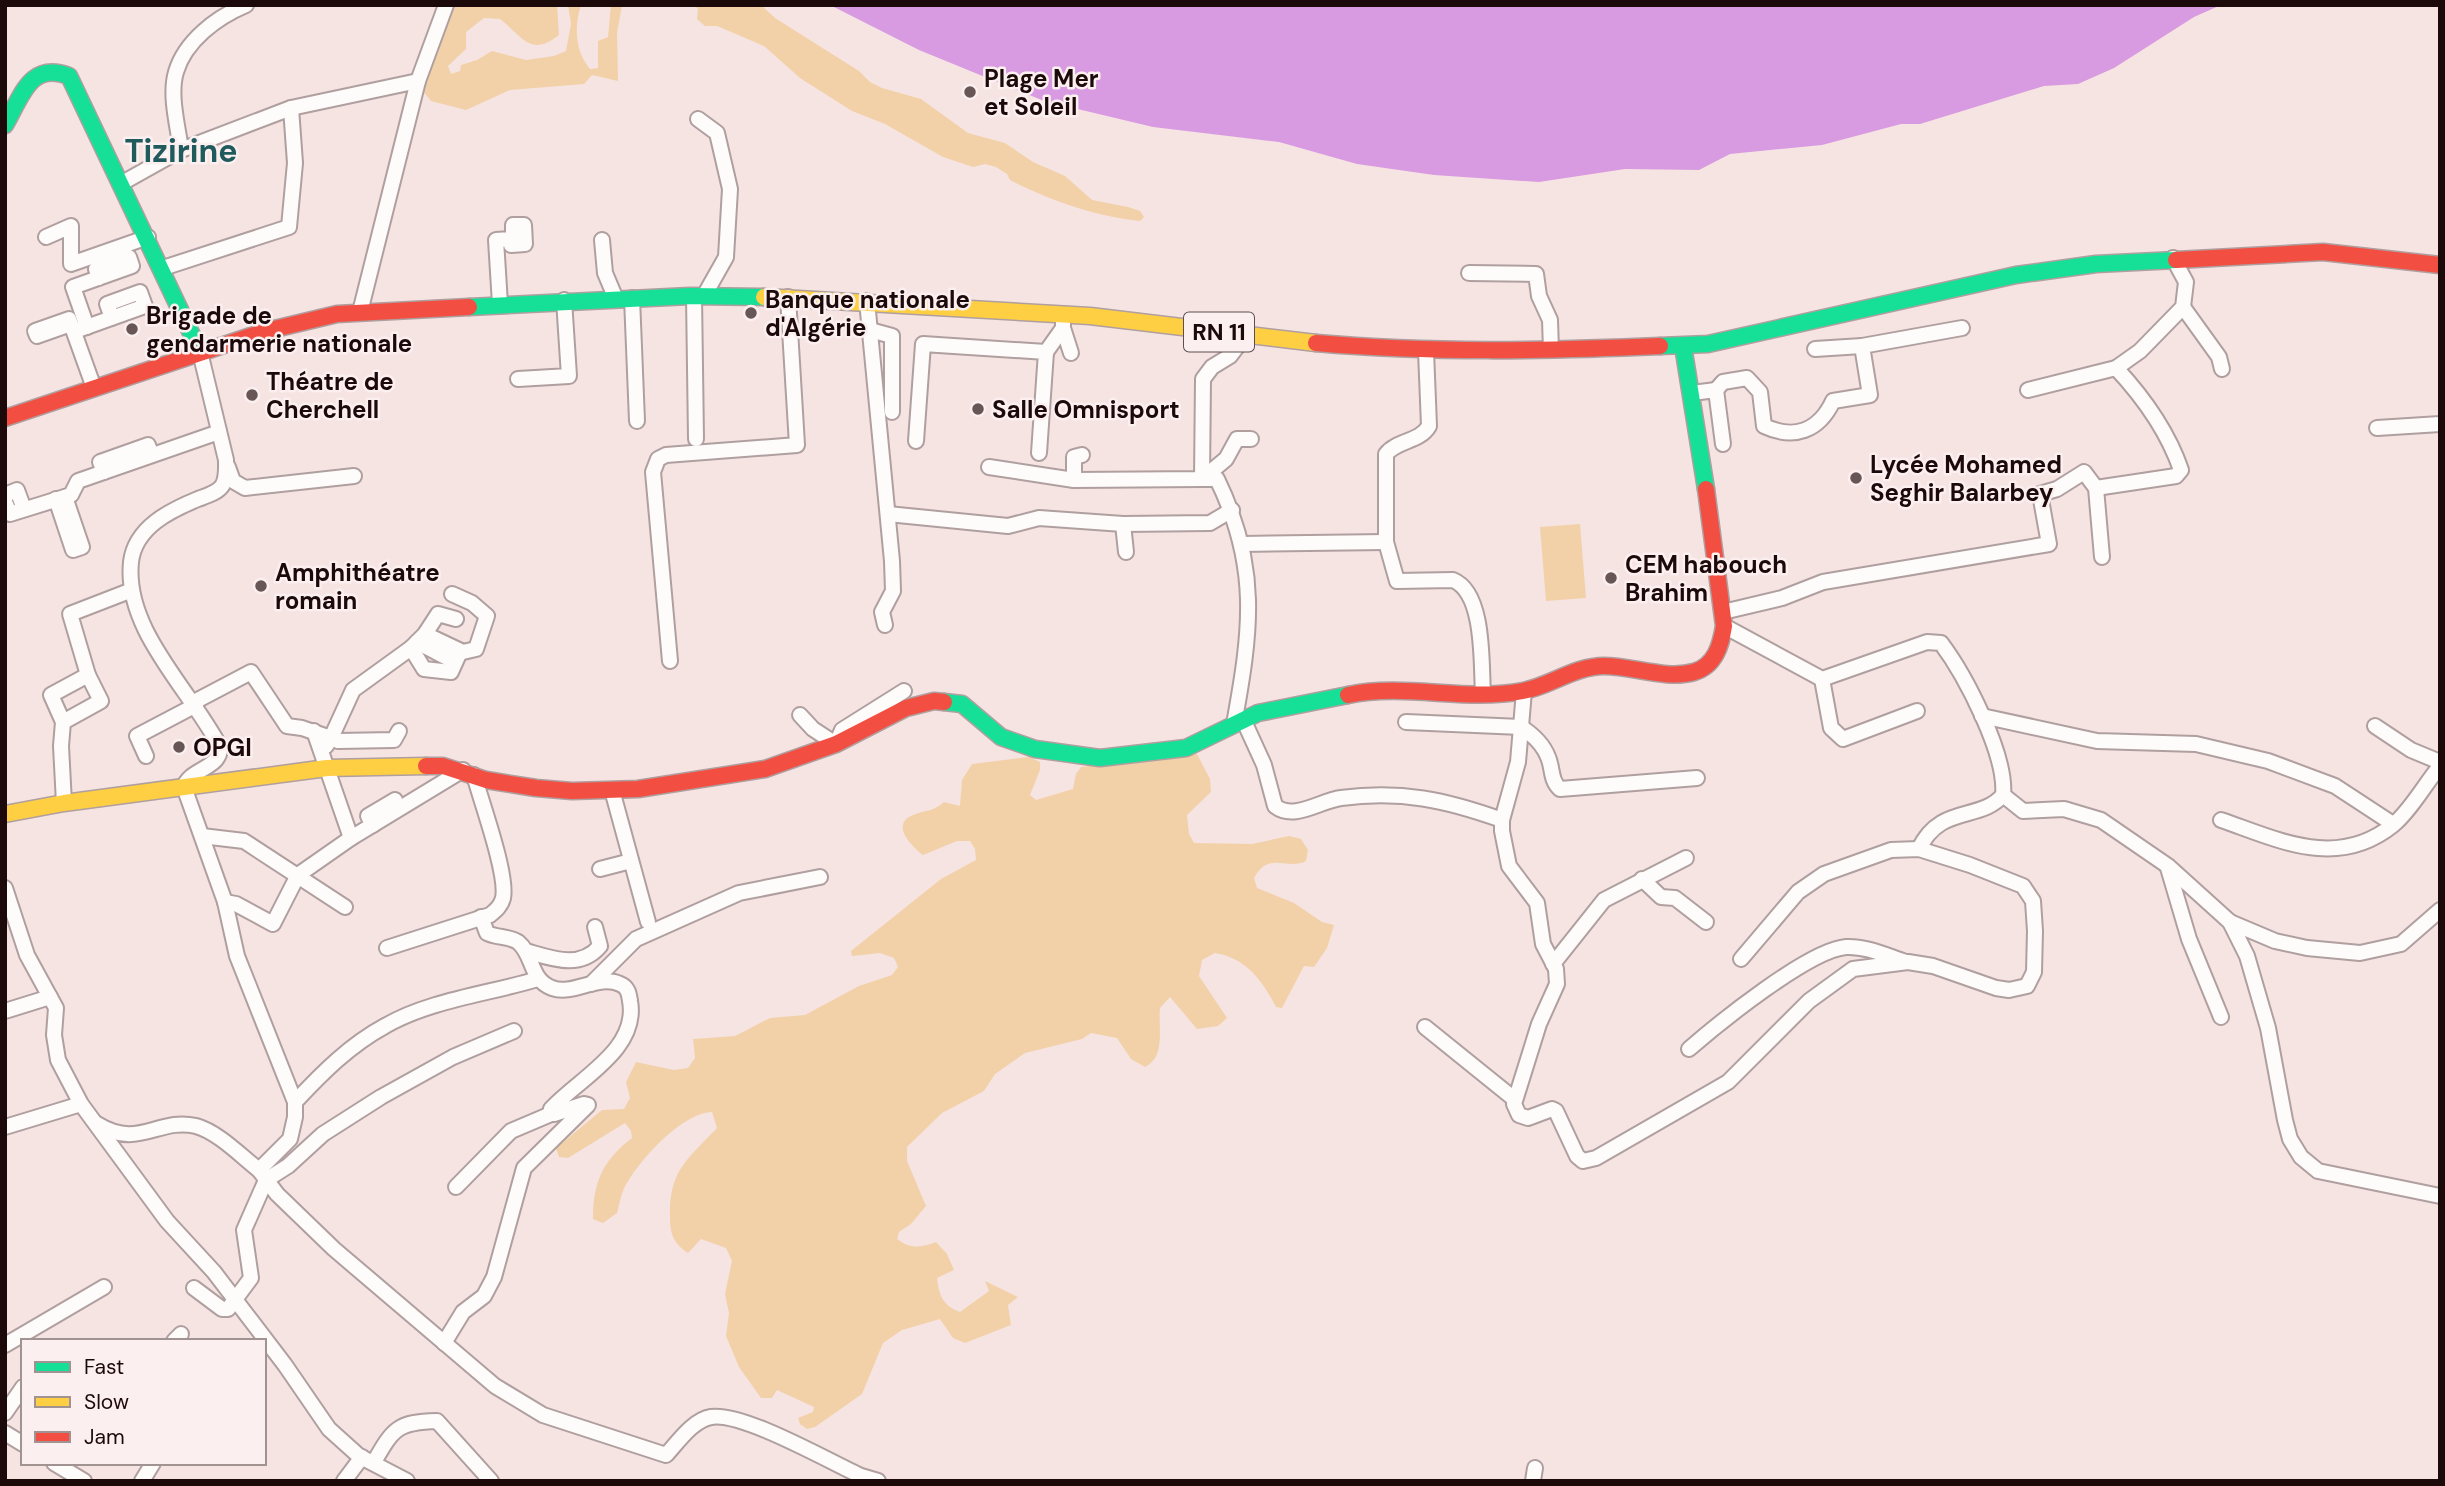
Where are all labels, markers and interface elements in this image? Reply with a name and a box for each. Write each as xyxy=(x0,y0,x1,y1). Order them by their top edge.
place label: Plage Mer et Soleil xyxy=(984,63,1099,122)
marker: Plage Mer et Soleil xyxy=(962,84,978,100)
district label: Tizirine xyxy=(124,130,238,172)
place label: Banque nationale d'Algérie xyxy=(765,284,970,343)
place label: Brigade de gendarmerie nationale xyxy=(146,300,412,359)
marker: Banque nationale d'Algérie xyxy=(743,305,759,321)
road number: RN 11 xyxy=(1184,312,1254,352)
marker: Brigade de gendarmerie nationale xyxy=(124,321,140,337)
place label: Théatre de Cherchell xyxy=(266,366,394,425)
marker: Théatre de Cherchell xyxy=(244,387,260,403)
place label: Salle Omnisport xyxy=(992,394,1180,425)
marker: Salle Omnisport xyxy=(970,401,986,417)
place label: Lycée Mohamed Seghir Balarbey xyxy=(1870,449,2062,508)
marker: Lycée Mohamed Seghir Balarbey xyxy=(1848,470,1864,486)
place label: CEM habouch Brahim xyxy=(1625,549,1787,608)
place label: Amphithéatre romain xyxy=(275,557,440,616)
marker: CEM habouch Brahim xyxy=(1603,570,1619,586)
marker: Amphithéatre romain xyxy=(253,578,269,594)
place label: OPGI xyxy=(193,732,252,763)
marker: OPGI xyxy=(171,739,187,755)
legend xyxy=(21,1339,266,1465)
text: Fast xyxy=(84,1353,124,1381)
text: Slow xyxy=(84,1388,129,1416)
text: Jam xyxy=(84,1423,125,1451)

